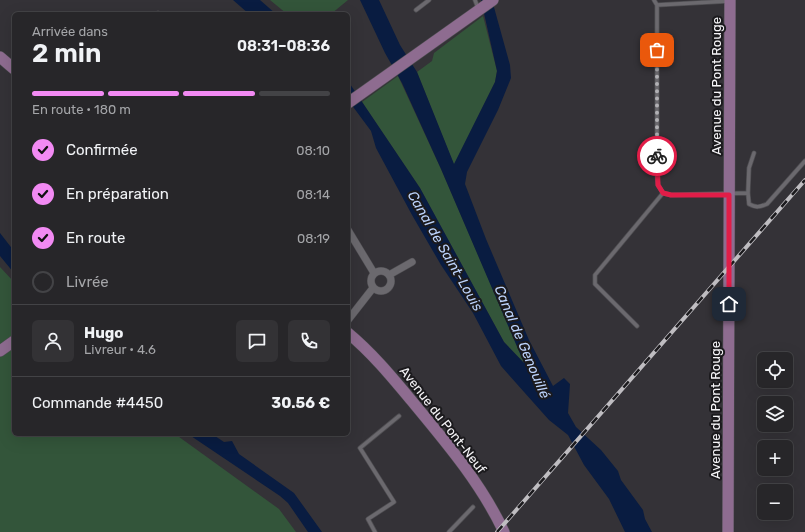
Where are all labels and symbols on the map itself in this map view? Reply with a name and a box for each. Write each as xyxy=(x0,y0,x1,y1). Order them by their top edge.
street label: Avenue du Pont Rouge xyxy=(709,17,725,155)
pin xyxy=(640,33,674,67)
courier xyxy=(637,136,677,176)
water label: Canal de Saint-Louis xyxy=(404,188,486,314)
water label: Canal de Genouillé xyxy=(491,283,554,401)
pin xyxy=(712,287,746,321)
street label: Avenue du Pont Rouge xyxy=(708,341,724,479)
street label: Avenue du Pont-Neuf xyxy=(397,364,489,476)

